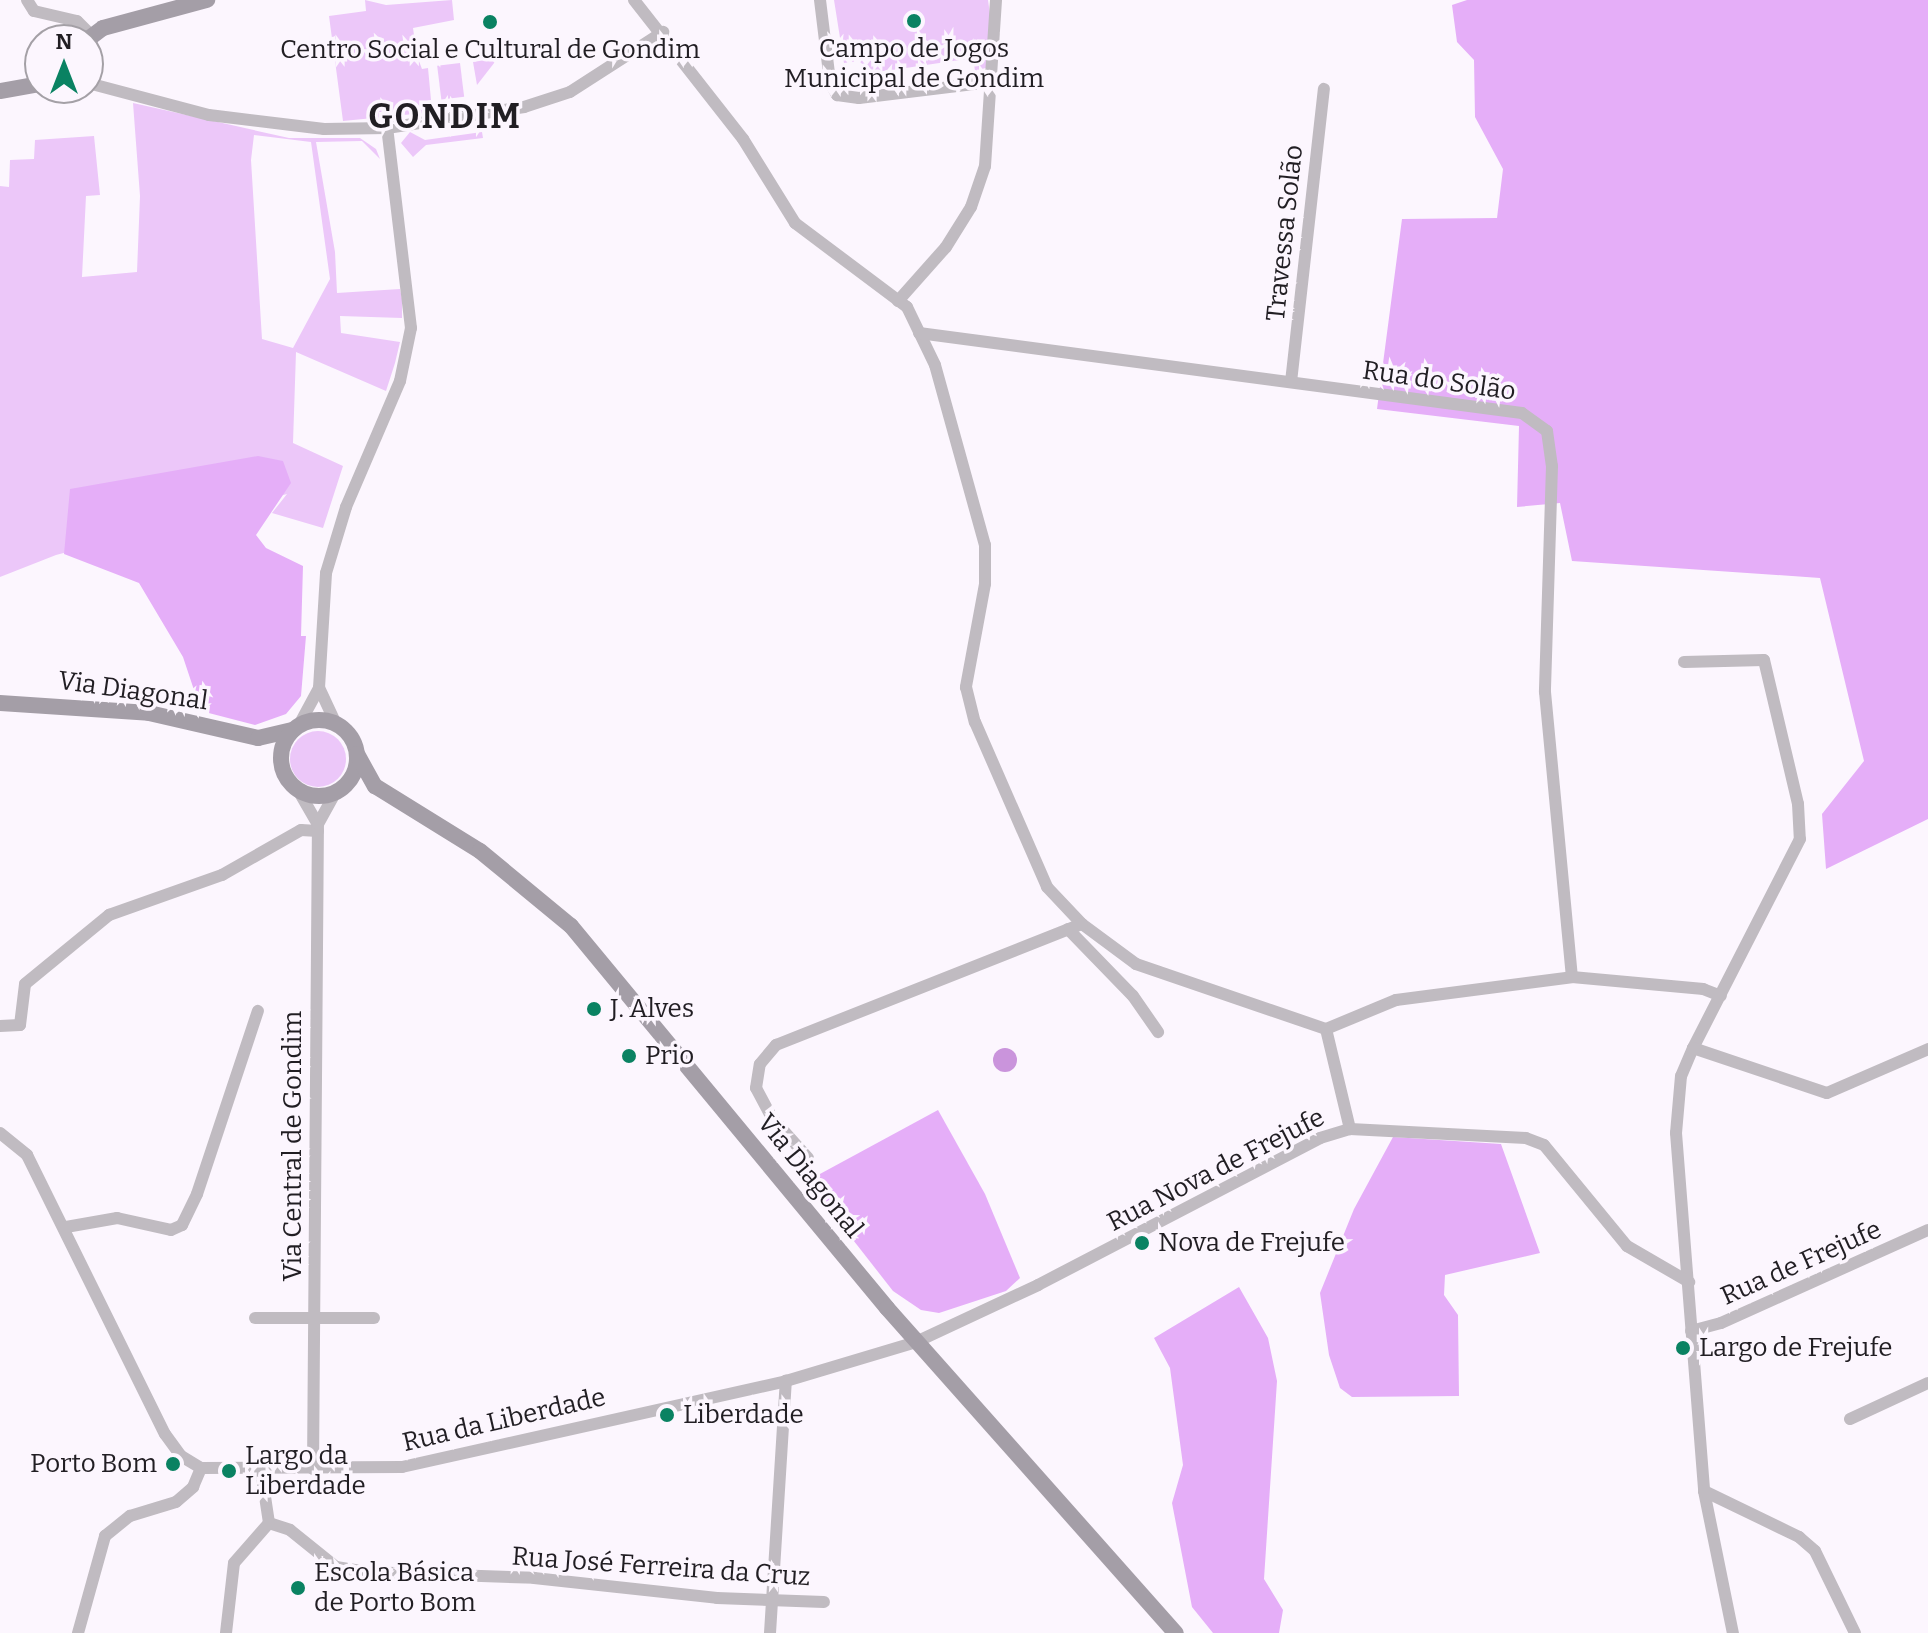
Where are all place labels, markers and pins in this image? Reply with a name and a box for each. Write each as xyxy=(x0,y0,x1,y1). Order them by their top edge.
marker: Campo de Jogos Municipal de Gondim xyxy=(905,12,923,30)
marker: Centro Social e Cultural de Gondim xyxy=(481,13,499,31)
place label: Campo de Jogos Municipal de Gondim xyxy=(784,33,1044,94)
place label: Centro Social e Cultural de Gondim xyxy=(280,34,700,66)
place label: J. Alves xyxy=(610,993,694,1025)
marker: J. Alves xyxy=(585,1000,603,1018)
place label: Prio xyxy=(645,1040,694,1072)
marker: Prio xyxy=(620,1047,638,1065)
place label: Nova de Frejufe xyxy=(1158,1227,1345,1259)
marker: Nova de Frejufe xyxy=(1133,1234,1151,1252)
place label: Largo de Frejufe xyxy=(1699,1332,1892,1364)
marker: Largo de Frejufe xyxy=(1674,1339,1692,1357)
place label: Liberdade xyxy=(683,1399,804,1431)
marker: Liberdade xyxy=(658,1406,676,1424)
place label: Largo da Liberdade xyxy=(245,1440,366,1502)
place label: Porto Bom xyxy=(30,1448,157,1480)
marker: Porto Bom xyxy=(164,1455,182,1473)
marker: Largo da Liberdade xyxy=(220,1462,238,1480)
place label: Escola Básica de Porto Bom xyxy=(314,1557,476,1618)
marker: Escola Básica de Porto Bom xyxy=(289,1579,307,1597)

